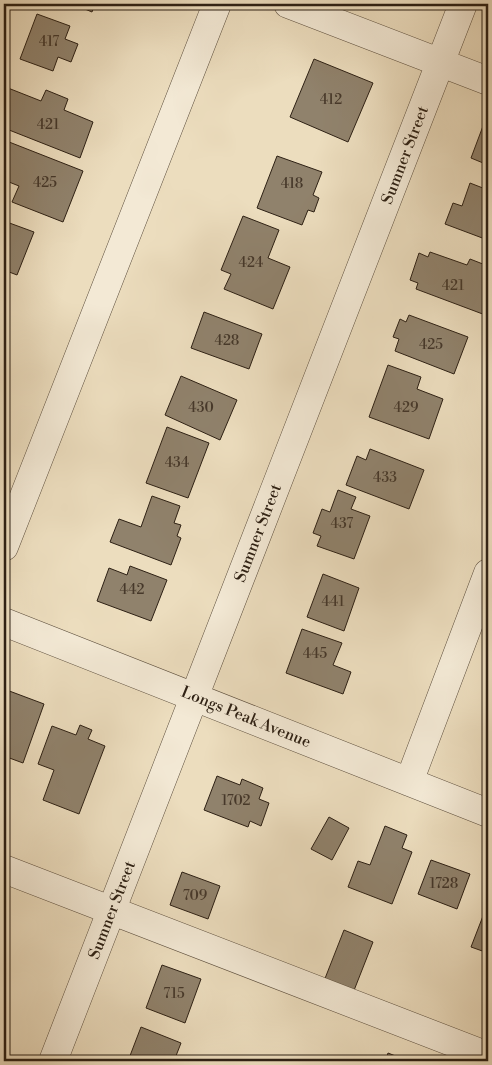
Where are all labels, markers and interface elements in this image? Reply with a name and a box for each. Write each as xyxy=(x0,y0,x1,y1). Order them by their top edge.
house number: 417 xyxy=(39,33,59,51)
house number: 412 xyxy=(320,91,342,109)
street label: Sumner Street xyxy=(377,103,433,207)
house number: 421 xyxy=(37,116,59,134)
house number: 425 xyxy=(33,174,57,192)
house number: 418 xyxy=(281,175,303,193)
house number: 424 xyxy=(239,254,263,272)
house number: 421 xyxy=(442,277,464,295)
house number: 428 xyxy=(215,332,239,350)
house number: 425 xyxy=(419,336,443,354)
house number: 430 xyxy=(188,399,214,417)
house number: 429 xyxy=(394,399,418,417)
house number: 434 xyxy=(165,454,189,472)
house number: 433 xyxy=(373,469,397,487)
street label: Sumner Street xyxy=(230,481,286,585)
house number: 437 xyxy=(331,515,353,533)
house number: 442 xyxy=(120,581,144,599)
house number: 441 xyxy=(322,593,344,611)
house number: 445 xyxy=(303,645,328,663)
street label: Longs Peak Avenue xyxy=(178,682,314,752)
house number: 1702 xyxy=(221,792,251,810)
street label: Sumner Street xyxy=(84,858,140,962)
house number: 1728 xyxy=(430,875,458,893)
house number: 709 xyxy=(183,887,207,905)
house number: 715 xyxy=(163,985,185,1003)

